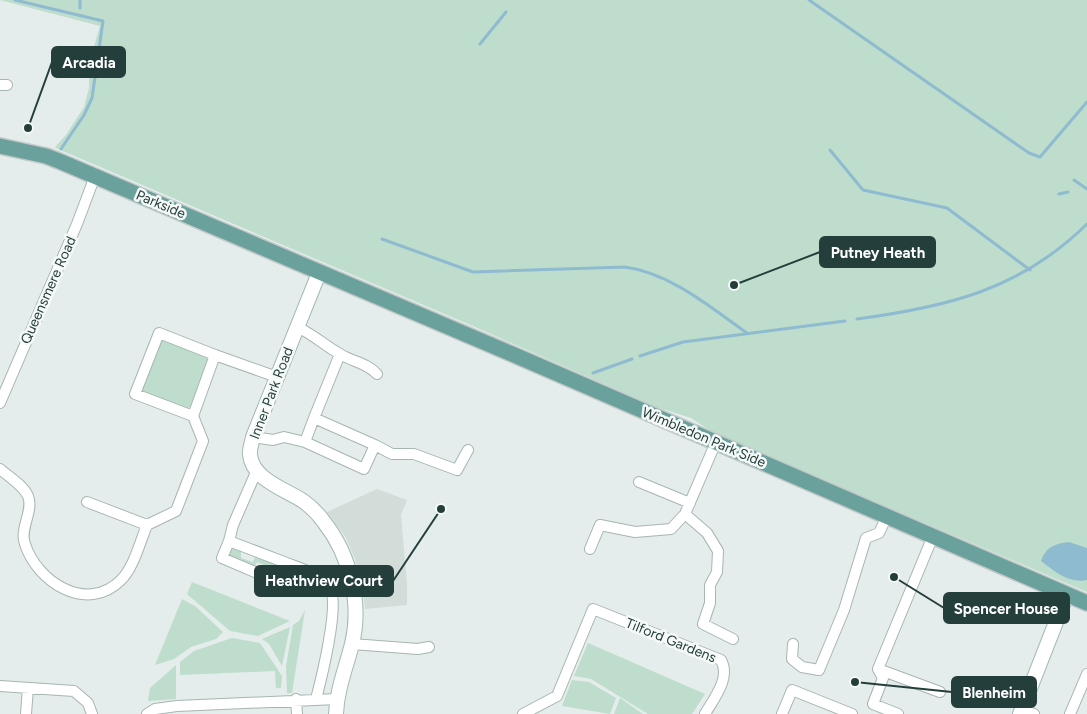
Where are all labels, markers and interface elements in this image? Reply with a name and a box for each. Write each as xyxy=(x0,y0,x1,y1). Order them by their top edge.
callout: Arcadia xyxy=(52,47,125,77)
text: Arcadia xyxy=(62,54,116,72)
street label: Parkside xyxy=(133,186,188,223)
street label: Queensmere Road xyxy=(17,234,80,347)
callout: Putney Heath xyxy=(820,237,935,267)
text: Putney Heath xyxy=(831,244,925,262)
street label: Inner Park Road xyxy=(246,345,297,442)
street label: Wimbledon Park Side xyxy=(639,404,769,471)
callout: Heathview Court xyxy=(255,566,393,596)
text: Heathview Court xyxy=(265,572,383,590)
callout: Spencer House xyxy=(944,593,1069,623)
text: Spencer House xyxy=(954,600,1059,618)
street label: Tilford Gardens xyxy=(623,615,719,666)
callout: Blenheim xyxy=(952,677,1036,707)
text: Blenheim xyxy=(962,684,1026,702)

